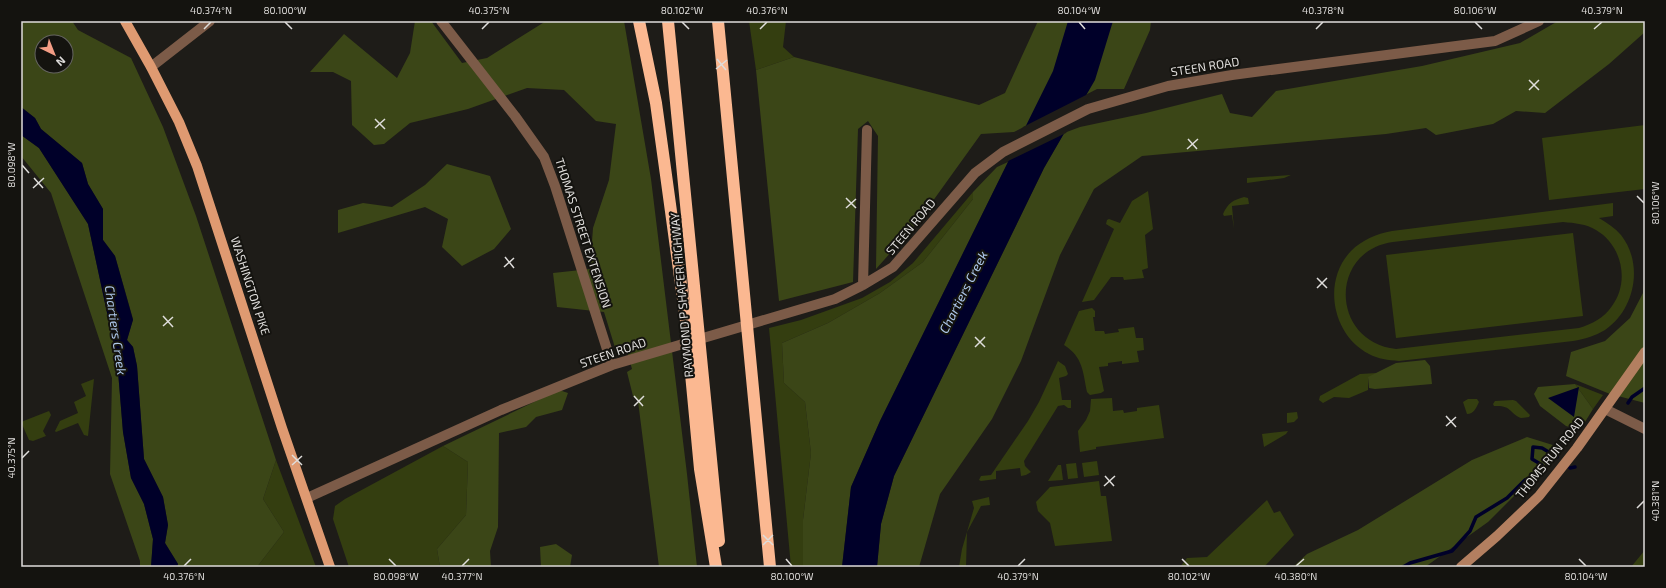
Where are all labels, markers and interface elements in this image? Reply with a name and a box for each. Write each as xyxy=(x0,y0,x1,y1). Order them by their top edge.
text: 40.374°N xyxy=(190,4,232,16)
text: 80.100°W xyxy=(263,4,307,16)
text: 40.375°N xyxy=(468,4,510,16)
text: 80.102°W xyxy=(661,4,704,16)
text: 40.376°N xyxy=(746,4,788,16)
text: 80.104°W xyxy=(1057,4,1101,16)
text: 40.378°N xyxy=(1302,4,1344,16)
text: 80.106°W xyxy=(1454,4,1497,16)
text: 40.379°N xyxy=(1581,4,1623,16)
north arrow xyxy=(34,34,74,74)
text: N xyxy=(54,54,69,69)
street label: STEEN ROAD xyxy=(1170,54,1240,78)
text: 80.098°W xyxy=(5,142,17,188)
street label: THOMAS STREET EXTENSION xyxy=(553,156,615,309)
text: 80.106°W xyxy=(1649,181,1661,224)
street label: STEEN ROAD xyxy=(883,195,938,257)
street label: RAYMOND P SHAFER HIGHWAY xyxy=(667,212,695,378)
street label: WASHINGTON PIKE xyxy=(228,235,274,337)
water label: Chartiers Creek xyxy=(935,248,991,336)
water label: Chartiers Creek xyxy=(102,284,130,376)
street label: STEEN ROAD xyxy=(578,334,648,370)
street label: THOMS RUN ROAD xyxy=(1512,414,1586,501)
text: 40.375°N xyxy=(5,437,17,479)
text: 40.381°N xyxy=(1649,481,1661,521)
text: 40.376°N xyxy=(163,570,205,582)
text: 80.098°W xyxy=(373,570,419,582)
text: 40.377°N xyxy=(442,570,482,582)
text: 80.100°W xyxy=(770,570,814,582)
text: 40.379°N xyxy=(997,570,1039,582)
text: 80.102°W xyxy=(1168,570,1211,582)
text: 40.380°N xyxy=(1275,570,1317,582)
text: 80.104°W xyxy=(1564,570,1608,582)

